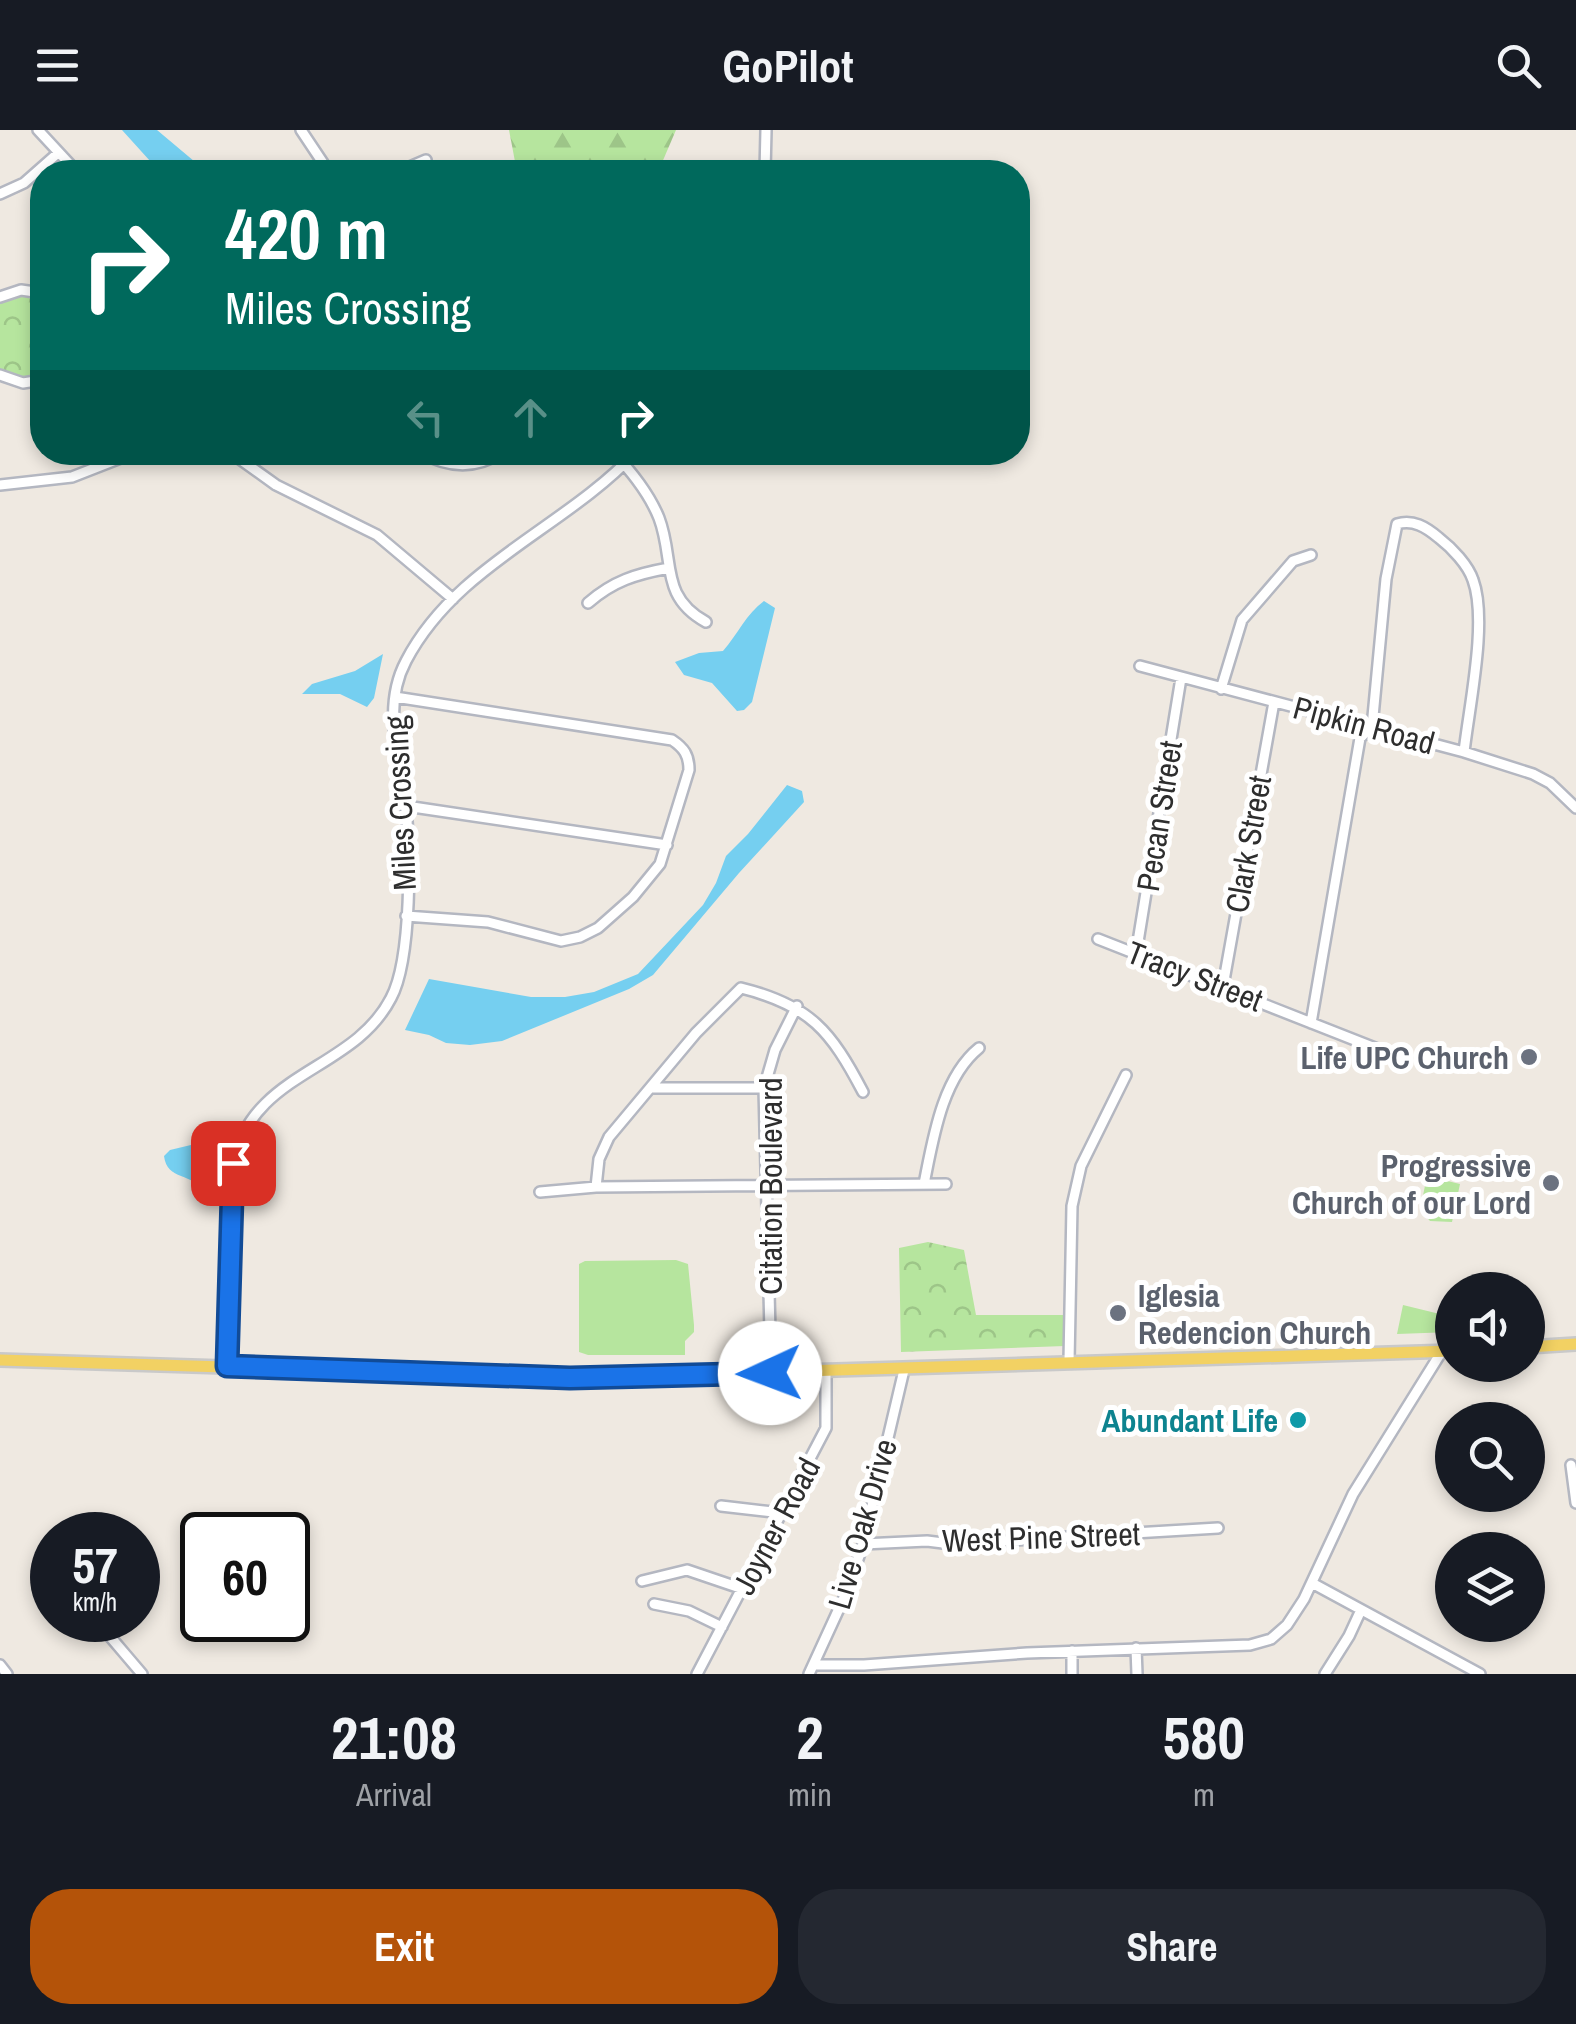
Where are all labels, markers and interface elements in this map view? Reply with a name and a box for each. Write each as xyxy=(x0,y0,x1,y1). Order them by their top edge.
text: GoPilot xyxy=(722,35,854,96)
icon: menu xyxy=(30,38,85,93)
icon: search xyxy=(1491,38,1546,93)
text: 420 m xyxy=(225,187,388,281)
icon: right xyxy=(60,200,190,330)
text: Miles Crossing xyxy=(225,277,471,338)
icon: left xyxy=(398,390,453,445)
icon: ahead xyxy=(503,390,558,445)
icon: right xyxy=(608,390,663,445)
street label: Pipkin Road xyxy=(1289,686,1439,764)
street label: Miles Crossing xyxy=(374,714,426,891)
street label: Pecan Street xyxy=(1126,738,1192,894)
street label: Clark Street xyxy=(1215,772,1281,916)
street label: Tracy Street xyxy=(1121,930,1269,1022)
place label: Life UPC Church xyxy=(1301,1036,1509,1079)
marker: Life UPC Church xyxy=(1518,1046,1540,1068)
street label: Citation Boulevard xyxy=(749,1077,792,1295)
pin xyxy=(191,1121,276,1206)
icon: arrive xyxy=(206,1136,261,1191)
place label: Progressive Church of our Lord xyxy=(1292,1144,1531,1224)
marker: Progressive Church of our Lord xyxy=(1540,1172,1562,1194)
map controls xyxy=(1435,1272,1545,1642)
button: sound xyxy=(1435,1272,1545,1382)
place label: Iglesia Redencion Church xyxy=(1138,1274,1371,1354)
marker: Iglesia Redencion Church xyxy=(1107,1302,1129,1324)
position arrow xyxy=(718,1321,822,1425)
place label: Abundant Life xyxy=(1102,1399,1278,1442)
button: search xyxy=(1435,1402,1545,1512)
marker: Abundant Life xyxy=(1287,1409,1309,1431)
street label: Live Oak Drive xyxy=(817,1434,907,1614)
street label: Joyner Road xyxy=(722,1450,830,1602)
speed limit sign: 60 xyxy=(180,1512,310,1642)
street label: West Pine Street xyxy=(941,1512,1141,1562)
text: 57 xyxy=(72,1531,118,1599)
button: layers xyxy=(1435,1532,1545,1642)
text: km/h xyxy=(73,1585,117,1619)
text: 21:08 xyxy=(331,1697,457,1778)
text: 2 xyxy=(796,1697,824,1778)
text: 580 xyxy=(1163,1697,1245,1778)
text: Arrival xyxy=(356,1773,432,1816)
text: min xyxy=(788,1773,832,1816)
text: m xyxy=(1193,1773,1215,1816)
button: Exit xyxy=(30,1889,778,2004)
button: Share xyxy=(798,1889,1546,2004)

